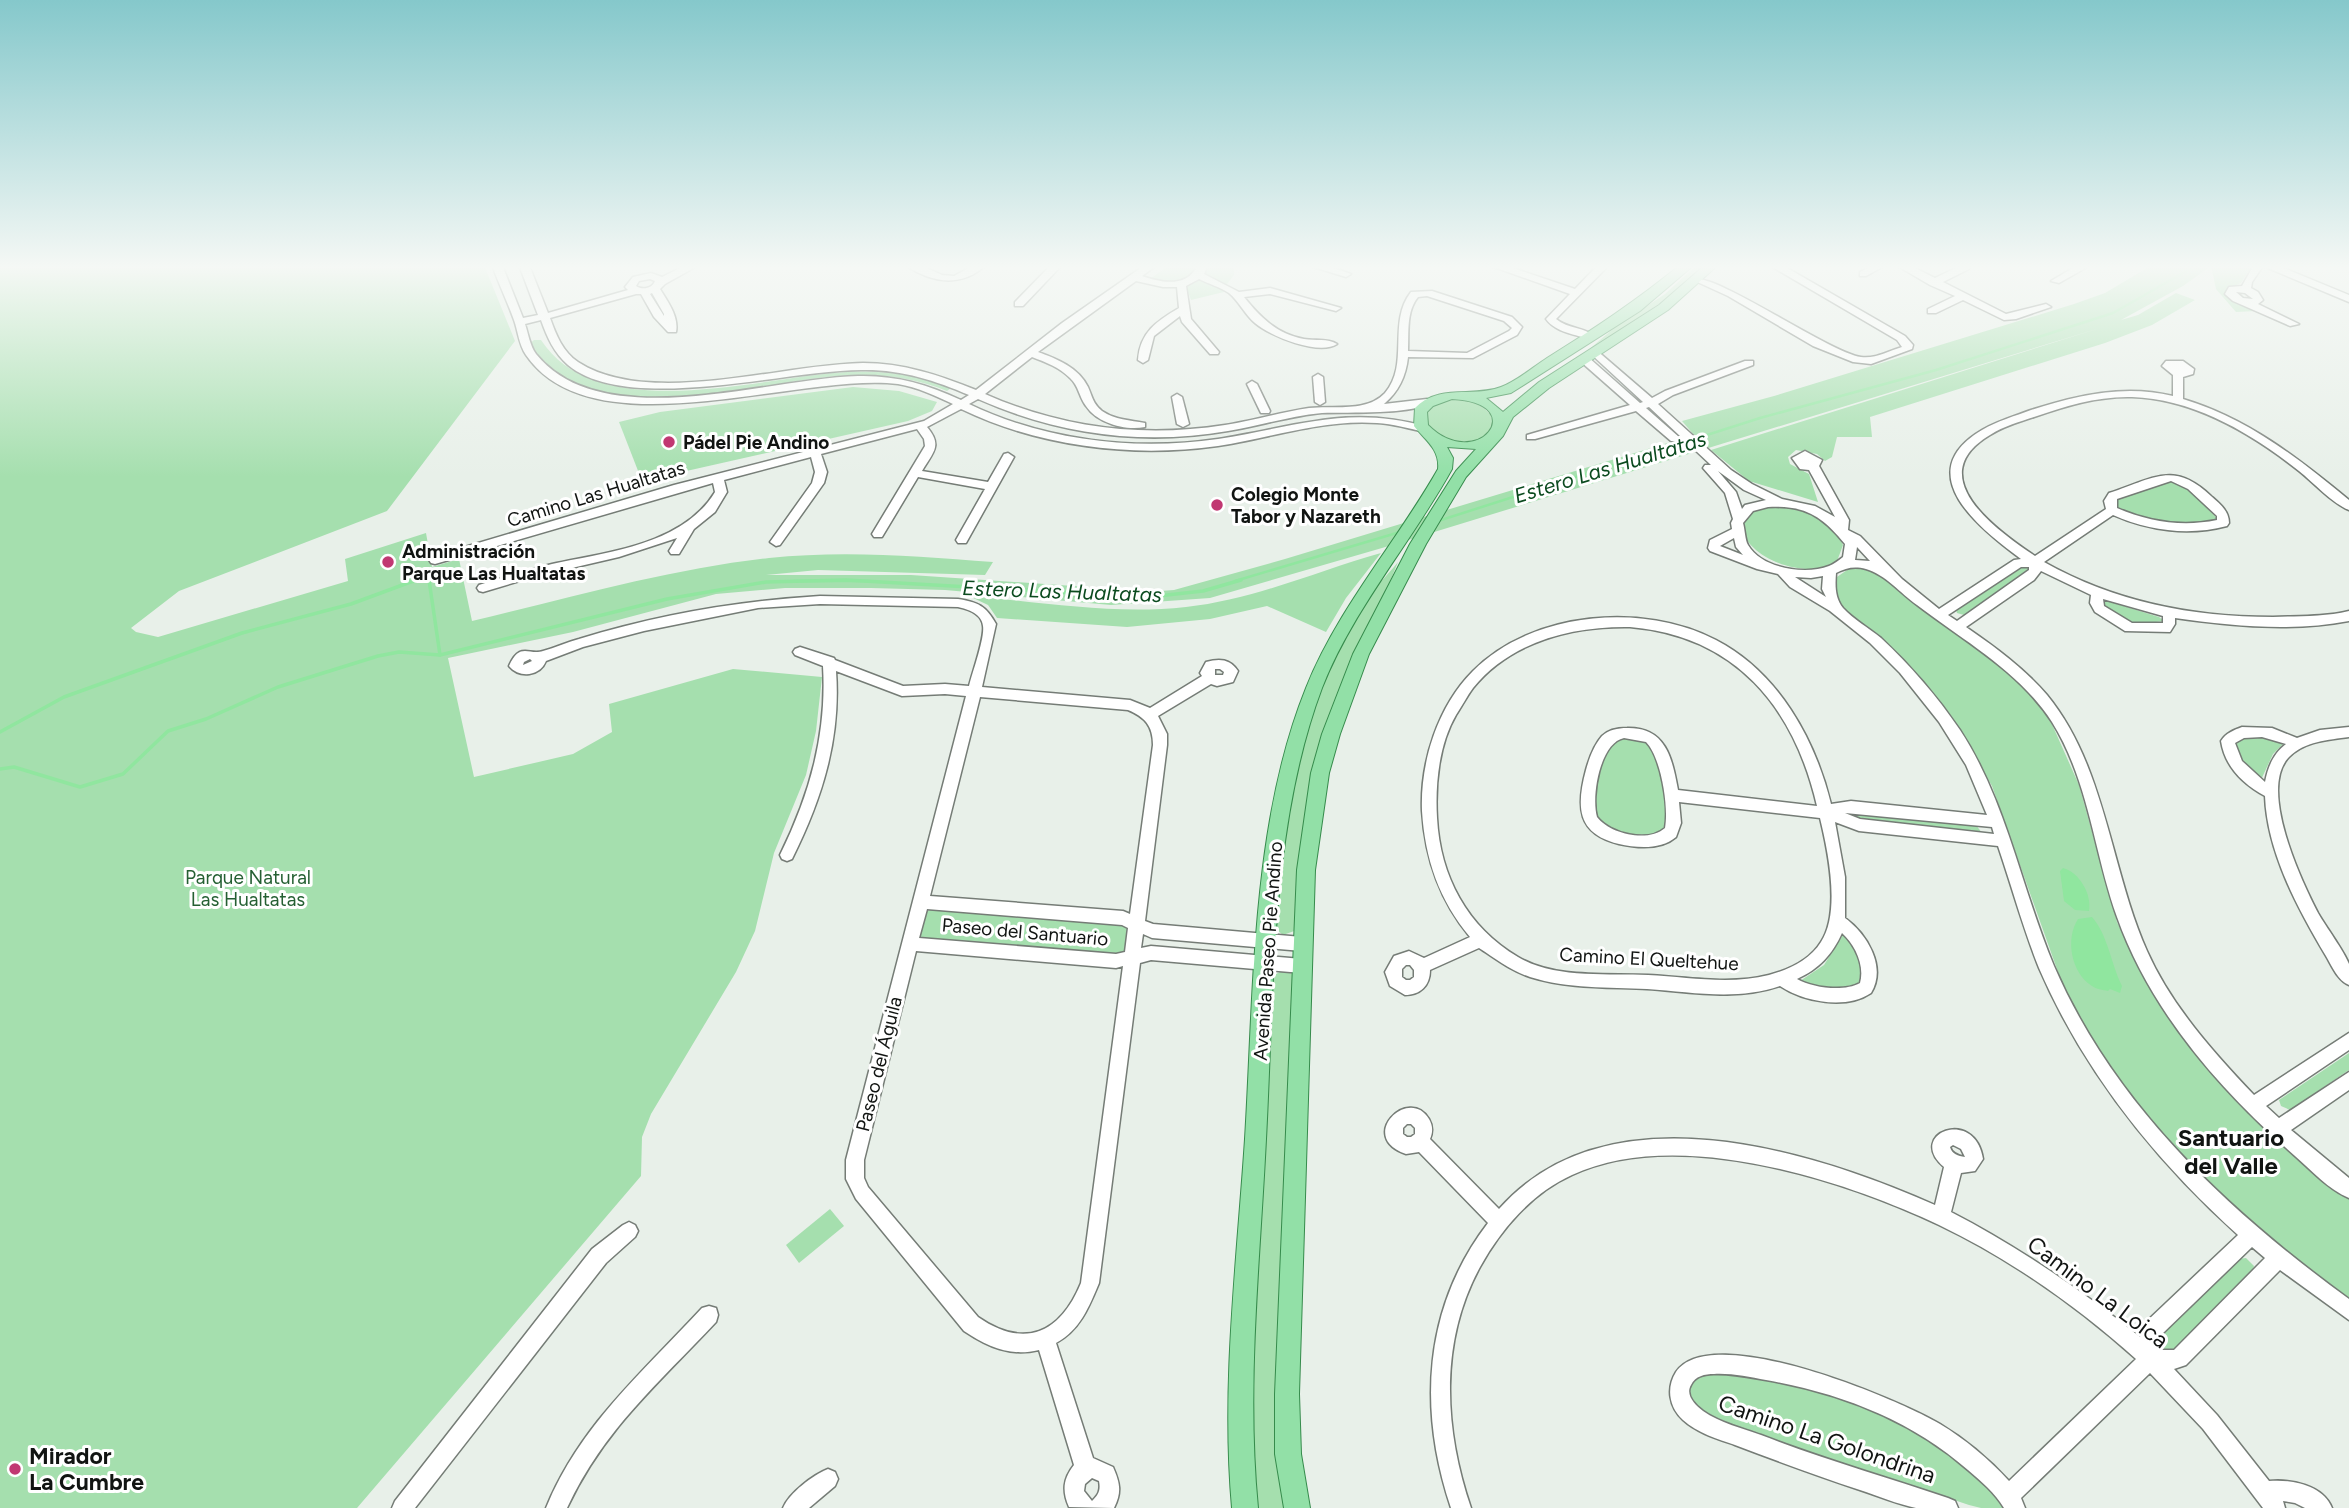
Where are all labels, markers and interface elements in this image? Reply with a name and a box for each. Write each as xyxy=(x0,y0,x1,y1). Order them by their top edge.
water label: Estero Las Hualtatas xyxy=(1511,426,1709,508)
place label: Pádel Pie Andino xyxy=(683,431,829,454)
marker: Pádel Pie Andino xyxy=(661,434,677,450)
street label: Camino Las Hualtatas xyxy=(504,456,688,532)
place label: Colegio Monte Tabor y Nazareth xyxy=(1231,483,1381,528)
marker: Colegio Monte Tabor y Nazareth xyxy=(1209,497,1225,513)
place label: Administración Parque Las Hualtatas xyxy=(402,540,585,585)
marker: Administración Parque Las Hualtatas xyxy=(380,554,396,570)
water label: Estero Las Hualtatas xyxy=(962,575,1162,607)
street label: Avenida Paseo Pie Andino xyxy=(1249,841,1287,1061)
park label: Parque Natural Las Hualtatas xyxy=(185,866,311,911)
street label: Paseo del Santuario xyxy=(941,913,1109,951)
street label: Camino El Queltehue xyxy=(1559,943,1739,975)
street label: Paseo del Águila xyxy=(851,994,907,1134)
district label: Santuario del Valle xyxy=(2178,1123,2284,1180)
street label: Camino La Loica xyxy=(2022,1230,2174,1354)
street label: Camino La Golondrina xyxy=(1715,1389,1939,1489)
place label: Mirador La Cumbre xyxy=(29,1442,144,1496)
marker: Mirador La Cumbre xyxy=(7,1461,23,1477)

